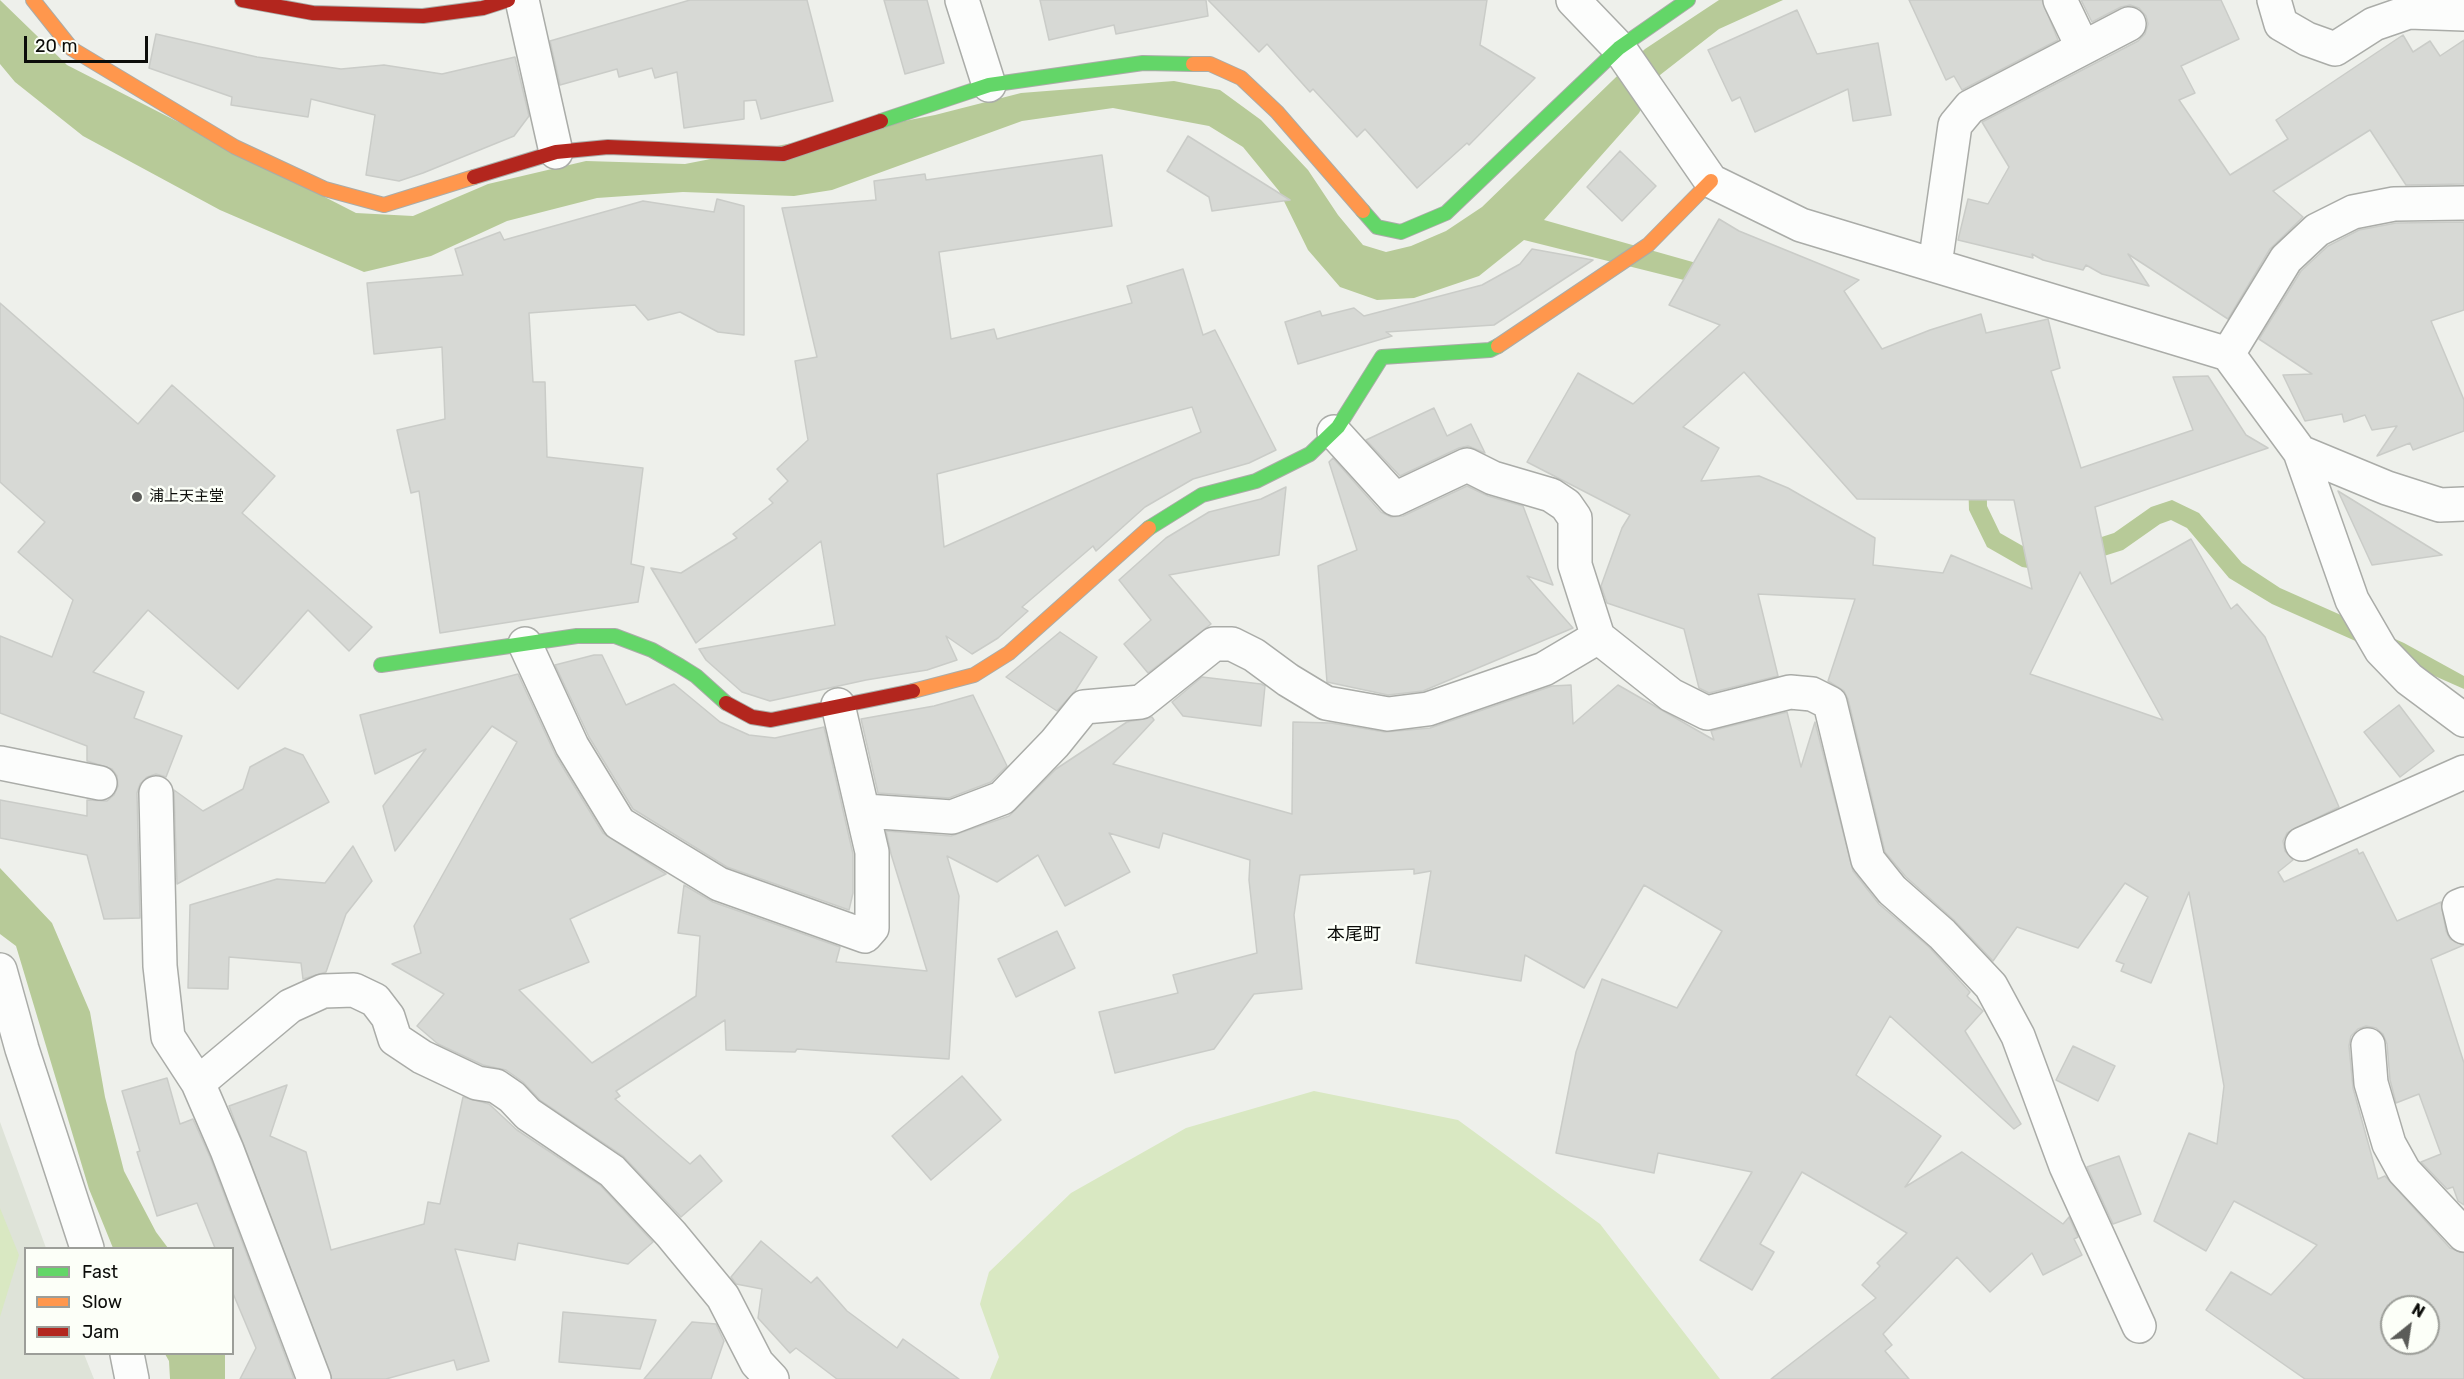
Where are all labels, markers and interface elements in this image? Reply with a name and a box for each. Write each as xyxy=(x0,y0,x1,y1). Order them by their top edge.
scale bar xyxy=(27,24,152,62)
text: 20 m xyxy=(35,35,77,57)
place label: 浦上天主堂 xyxy=(149,488,224,506)
marker: 浦上天主堂 xyxy=(130,490,144,504)
district label: 本尾町 xyxy=(1327,924,1381,946)
legend xyxy=(24,1247,234,1355)
text: Fast xyxy=(82,1261,118,1283)
text: Slow xyxy=(82,1291,122,1313)
north arrow xyxy=(2380,1295,2440,1355)
text: N xyxy=(2409,1300,2428,1322)
text: Jam xyxy=(82,1321,119,1343)

